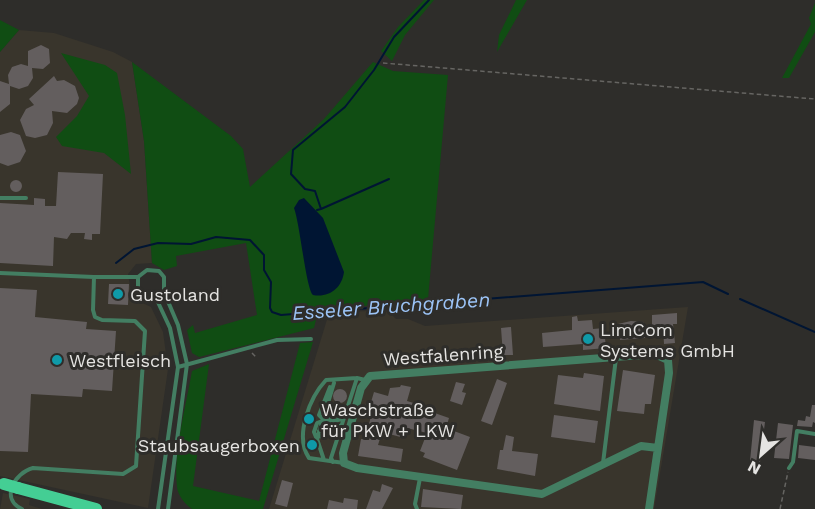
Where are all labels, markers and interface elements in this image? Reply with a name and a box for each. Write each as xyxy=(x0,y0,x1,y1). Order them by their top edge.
place label: Gustoland xyxy=(130,284,220,305)
marker: Gustoland xyxy=(111,287,125,301)
water label: Esseler Bruchgraben xyxy=(291,287,491,325)
place label: LimCom Systems GmbH xyxy=(600,319,735,361)
marker: LimCom Systems GmbH xyxy=(581,332,595,346)
street label: Westfalenring xyxy=(382,340,504,370)
place label: Westfleisch xyxy=(69,350,171,371)
marker: Westfleisch xyxy=(50,353,64,367)
place label: Waschstraße für PKW + LKW xyxy=(321,399,455,441)
marker: Waschstraße für PKW + LKW xyxy=(302,412,316,426)
north arrow xyxy=(731,425,791,485)
place label: Staubsaugerboxen xyxy=(138,435,300,456)
marker: Staubsaugerboxen xyxy=(305,438,319,452)
text: N xyxy=(744,457,764,479)

